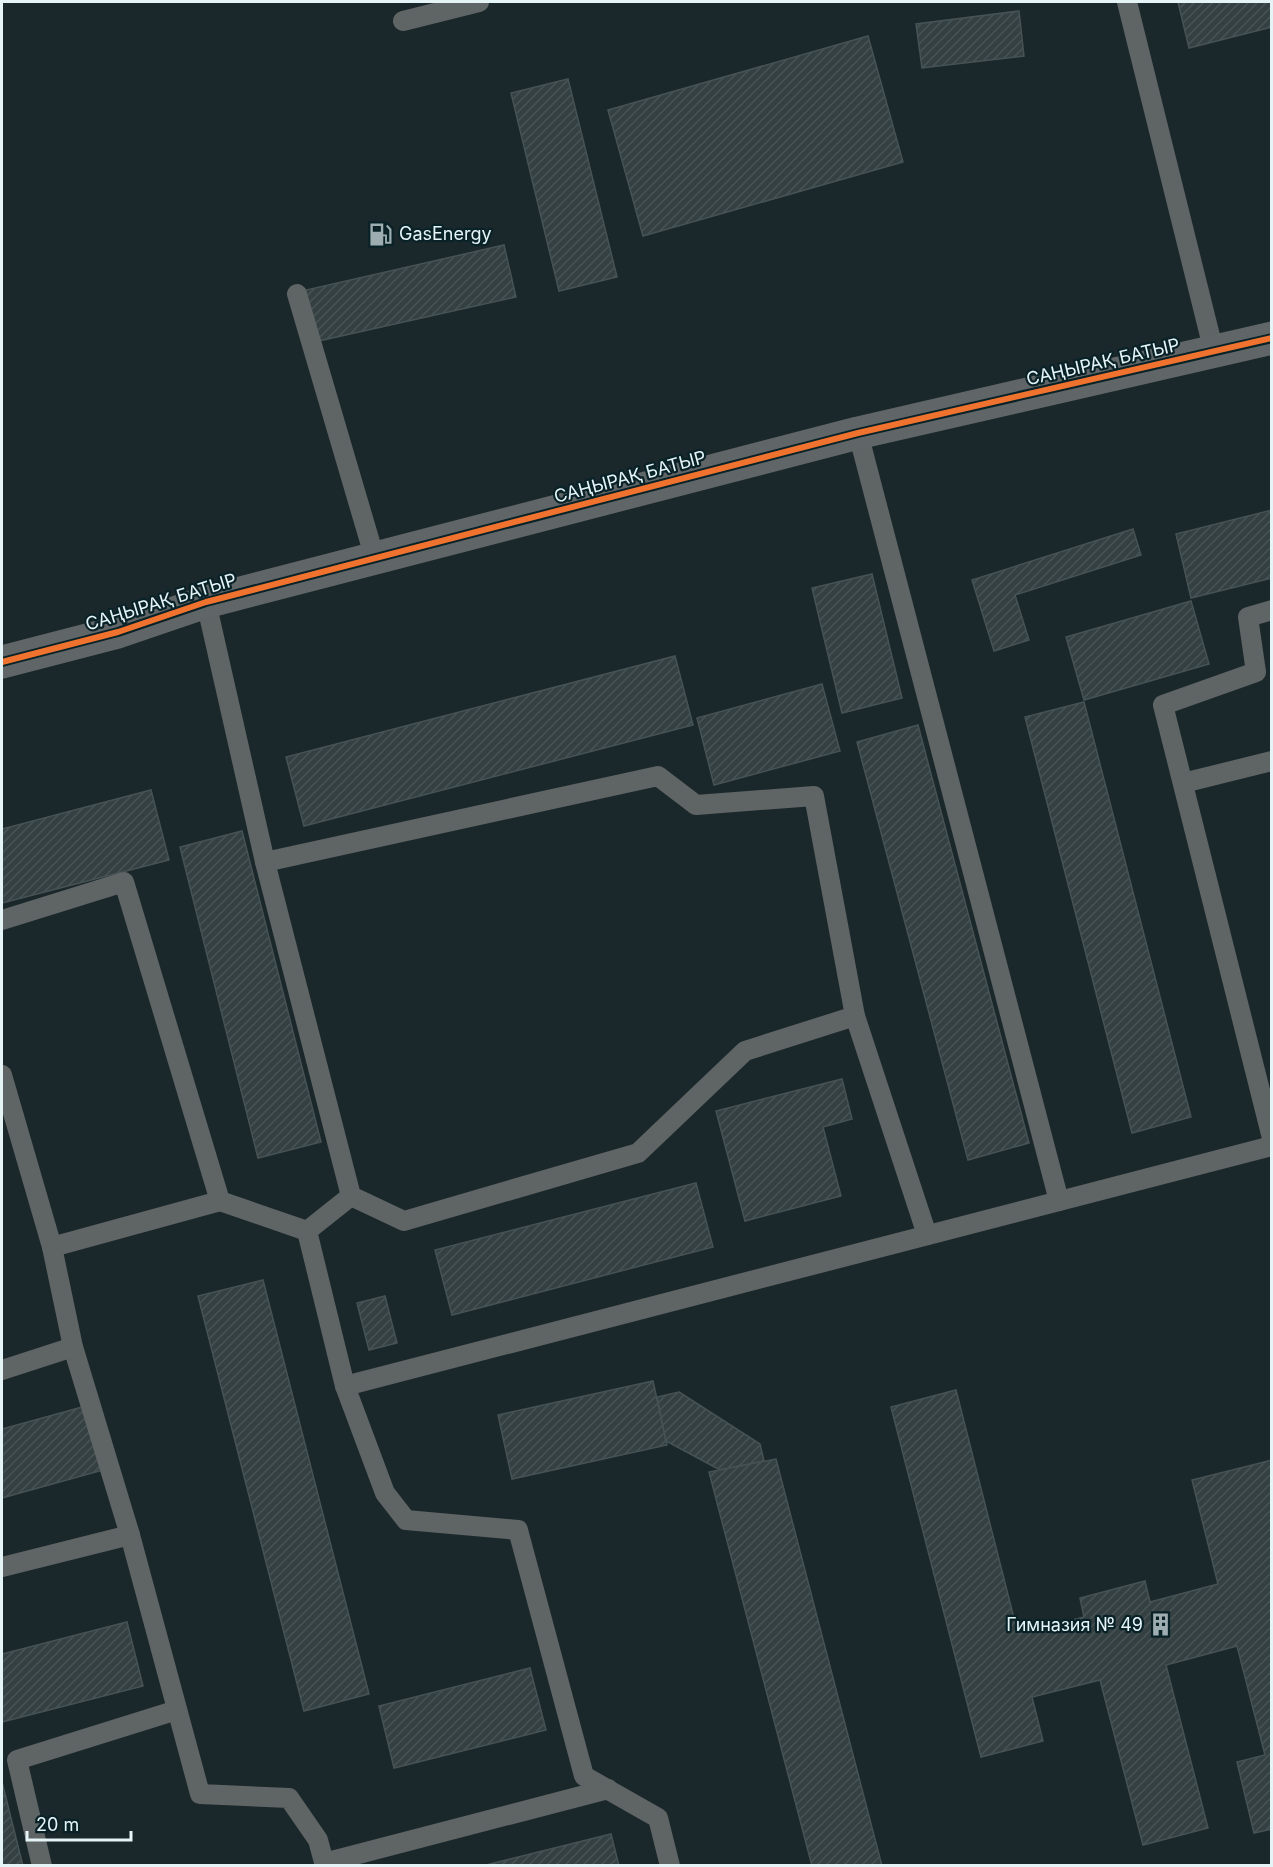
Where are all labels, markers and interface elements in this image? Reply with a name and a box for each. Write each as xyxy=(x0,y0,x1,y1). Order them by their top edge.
fuel station icon: GasEnergy xyxy=(368,221,394,247)
place label: GasEnergy xyxy=(399,223,492,244)
street label: САҢЫРАҚ БАТЫР xyxy=(1024,334,1182,389)
street label: САҢЫРАҚ БАТЫР xyxy=(552,446,708,507)
street label: САҢЫРАҚ БАТЫР xyxy=(83,569,239,634)
building icon: Гимназия № 49 xyxy=(1148,1612,1174,1638)
place label: Гимназия № 49 xyxy=(1006,1614,1143,1635)
scale bar xyxy=(27,1804,130,1842)
text: 20 m xyxy=(36,1814,79,1835)

